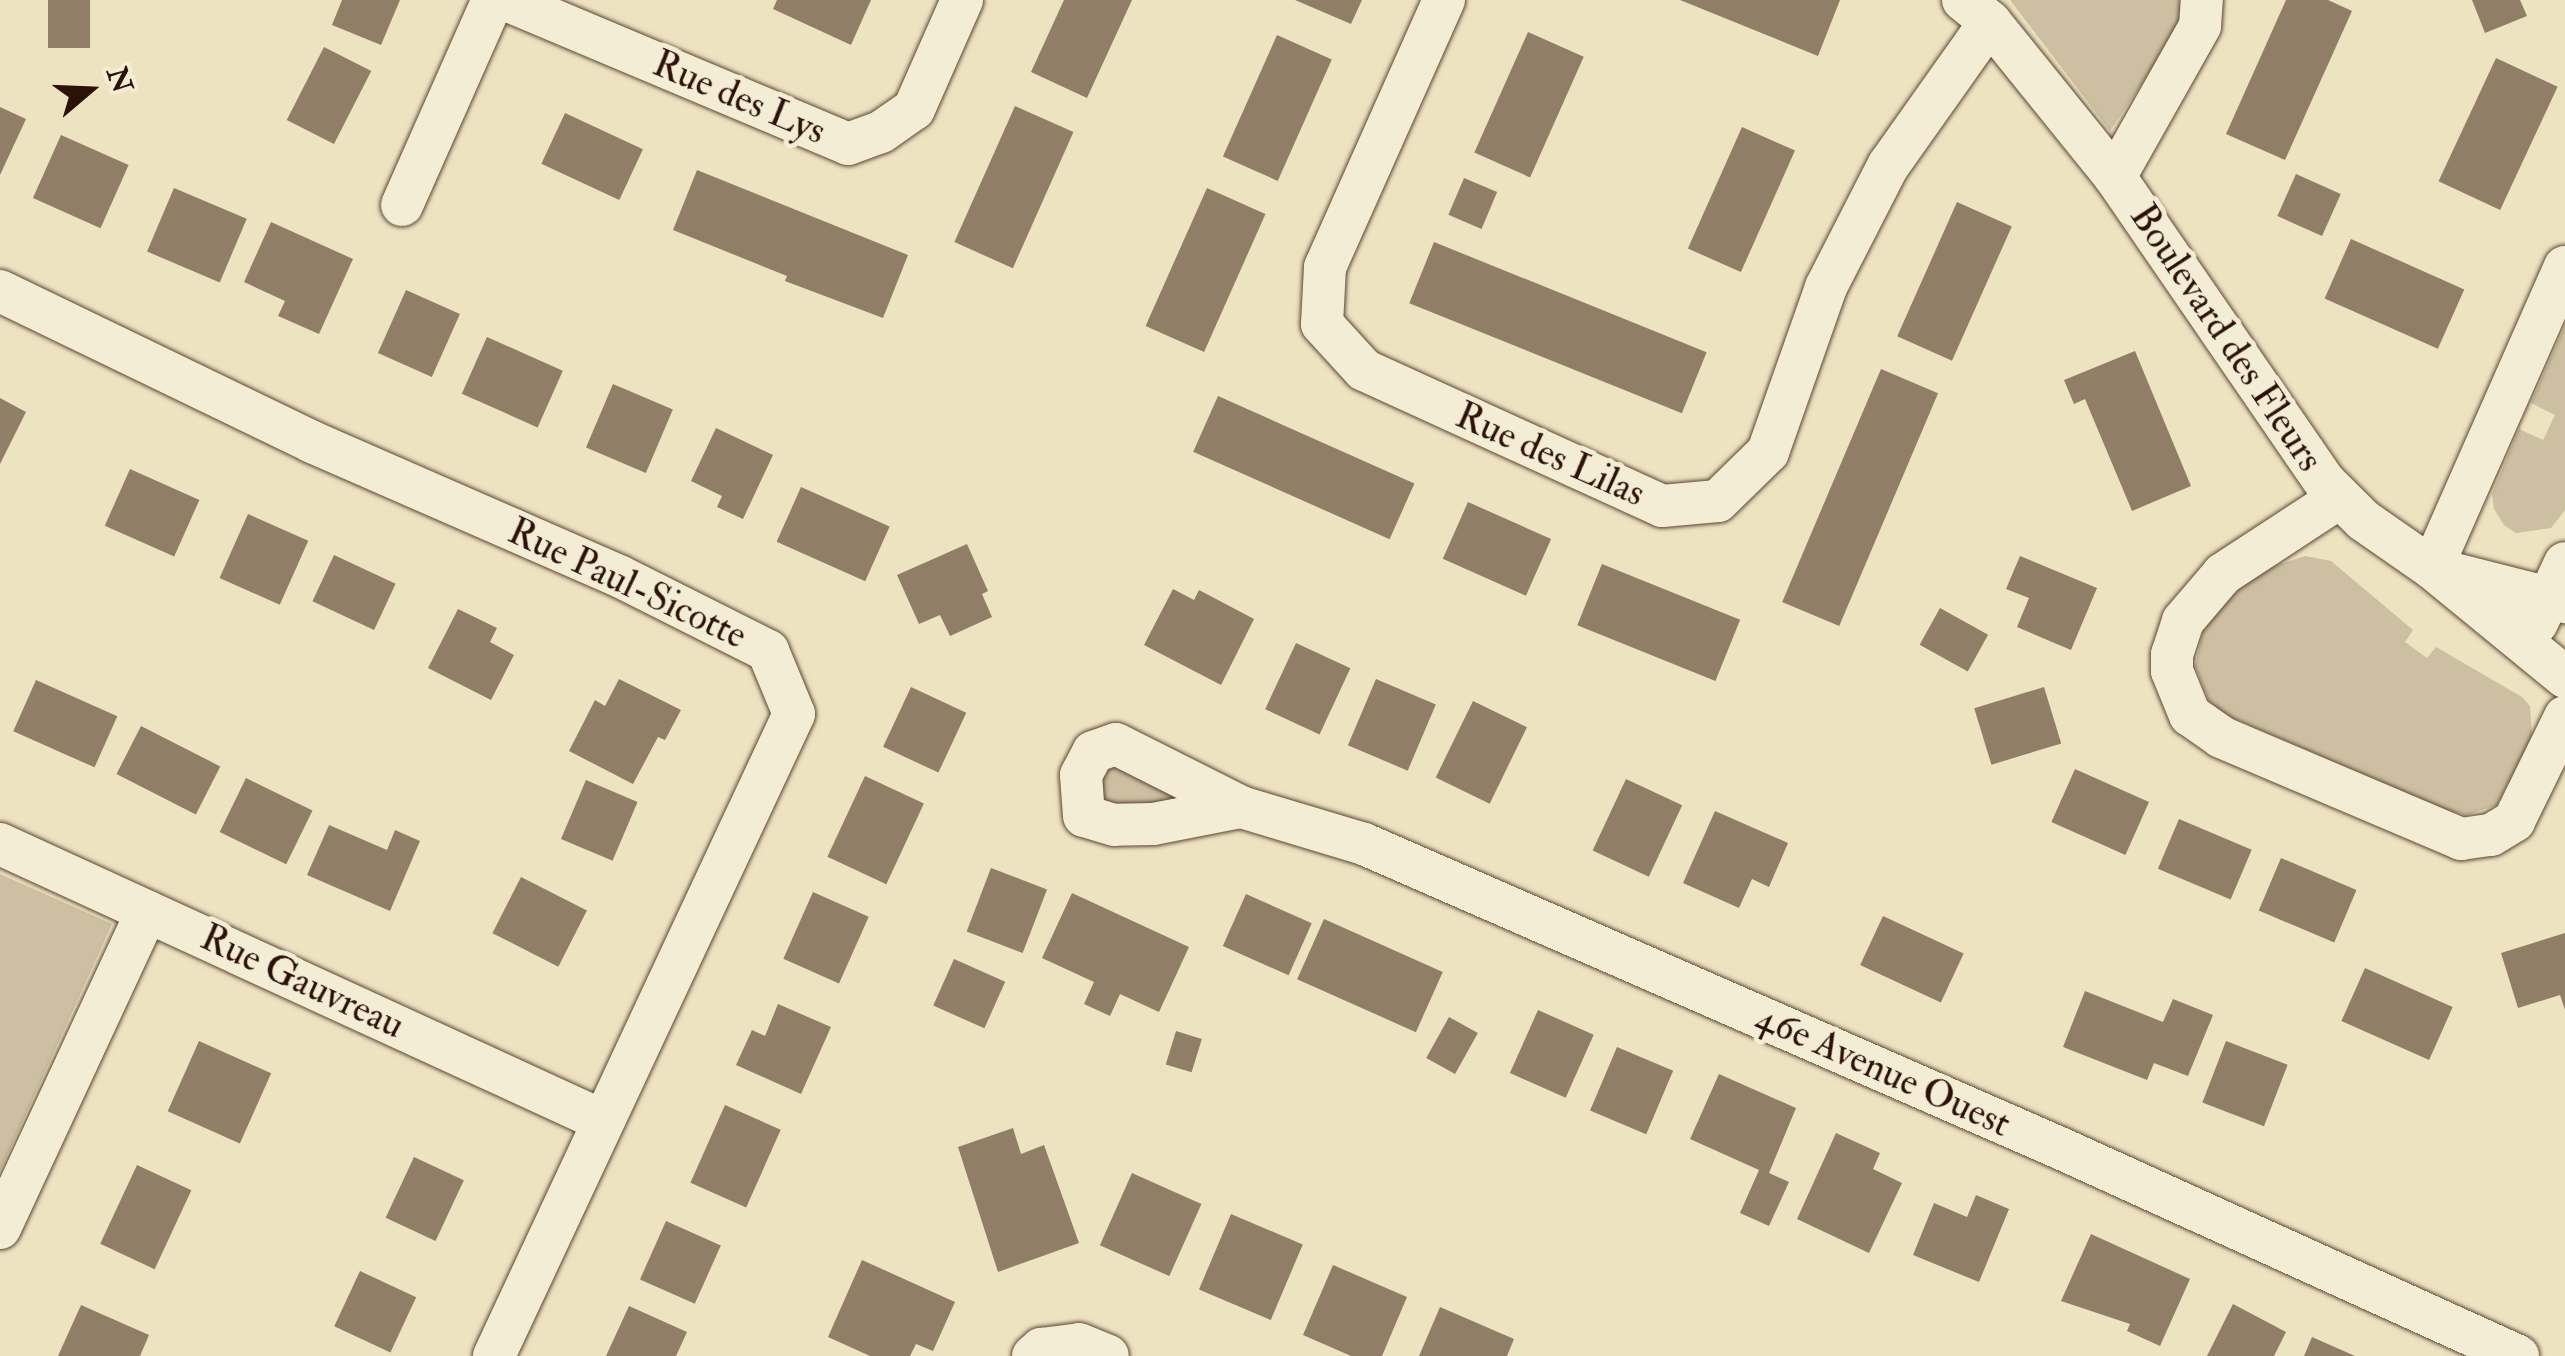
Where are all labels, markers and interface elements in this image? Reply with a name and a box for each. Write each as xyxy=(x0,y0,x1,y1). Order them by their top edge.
north arrow xyxy=(40,40,140,140)
street label: Rue des Lys xyxy=(646,41,832,155)
text: N xyxy=(98,63,139,98)
street label: Boulevard des Fleurs xyxy=(2120,196,2332,480)
street label: Rue des Lilas xyxy=(1448,393,1652,517)
street label: Rue Paul-Sicotte xyxy=(501,509,753,659)
street label: Rue Gauvreau xyxy=(193,915,411,1049)
street label: 46e Avenue Ouest xyxy=(1749,995,2017,1147)

